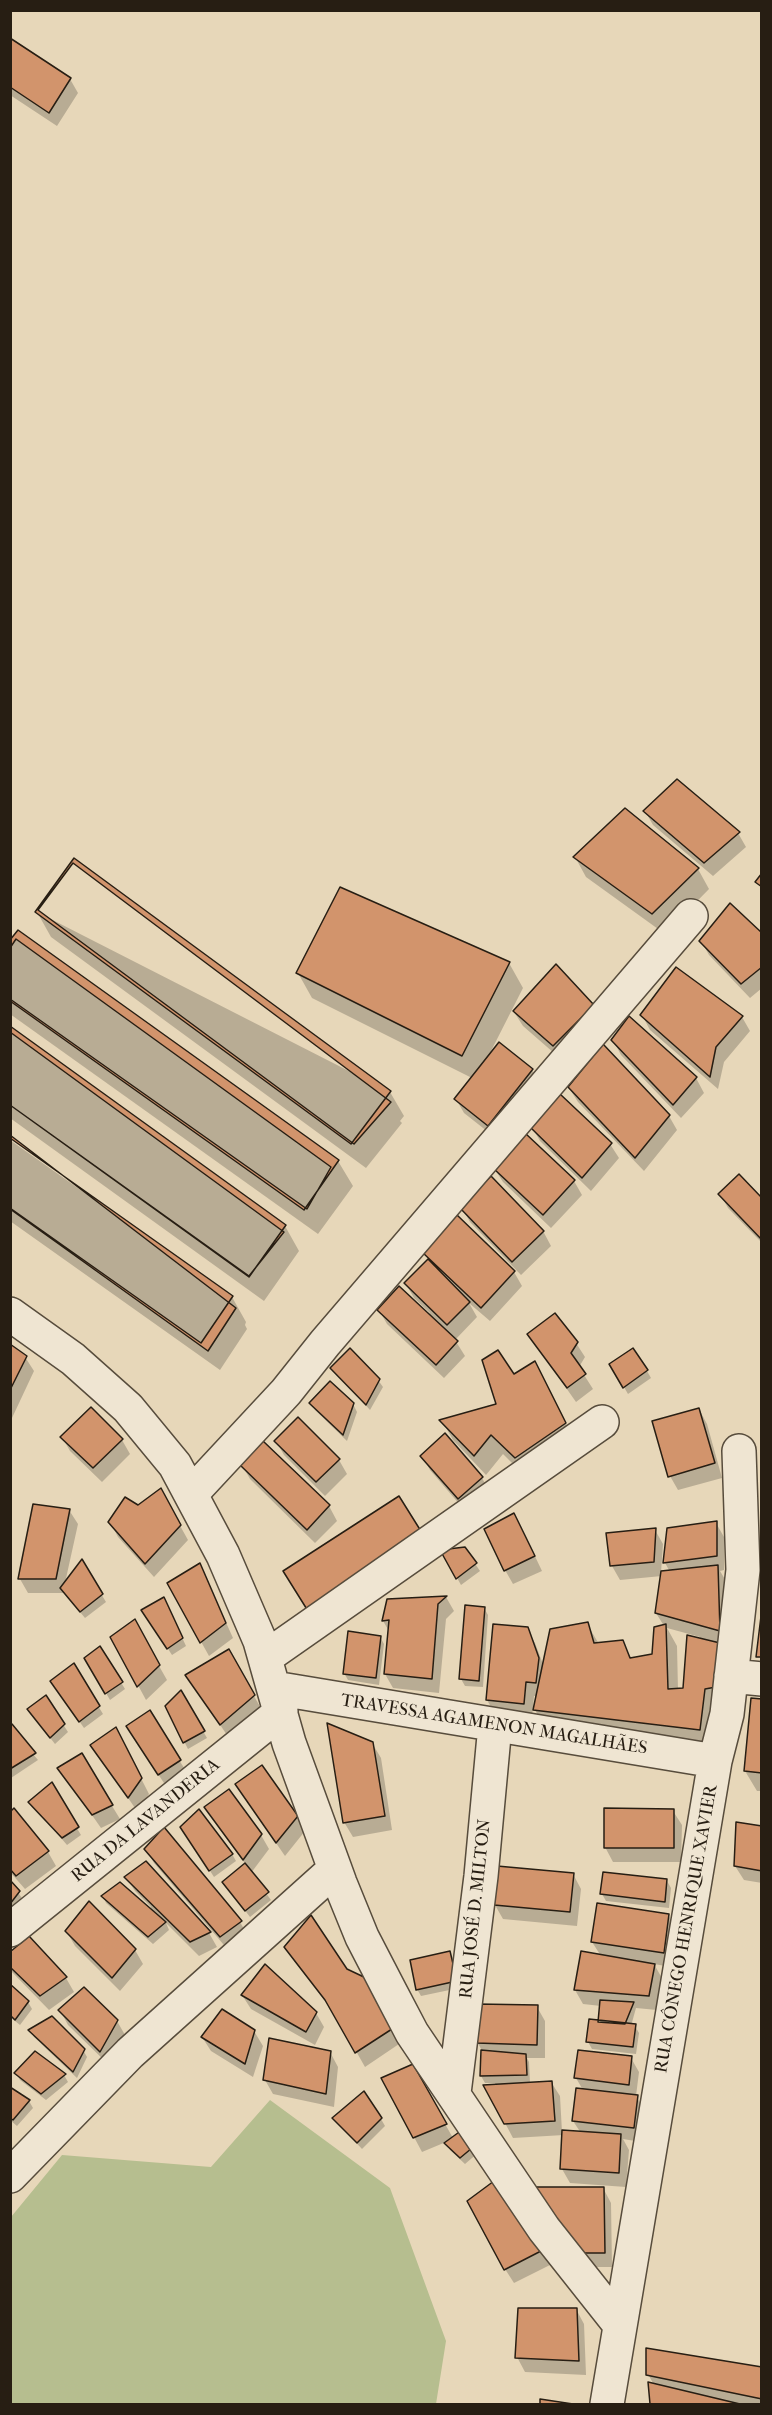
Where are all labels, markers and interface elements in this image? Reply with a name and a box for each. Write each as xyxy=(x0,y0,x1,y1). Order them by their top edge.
street label: TRAVESSA AGAMENON MAGALHÃES xyxy=(339,1690,649,1760)
street label: RUA DA LAVANDERIA xyxy=(67,1754,225,1888)
street label: RUA CÔNEGO HENRIQUE XAVIER xyxy=(651,1783,723,2075)
street label: RUA JOSÉ D. MILTON xyxy=(456,1818,496,2000)

